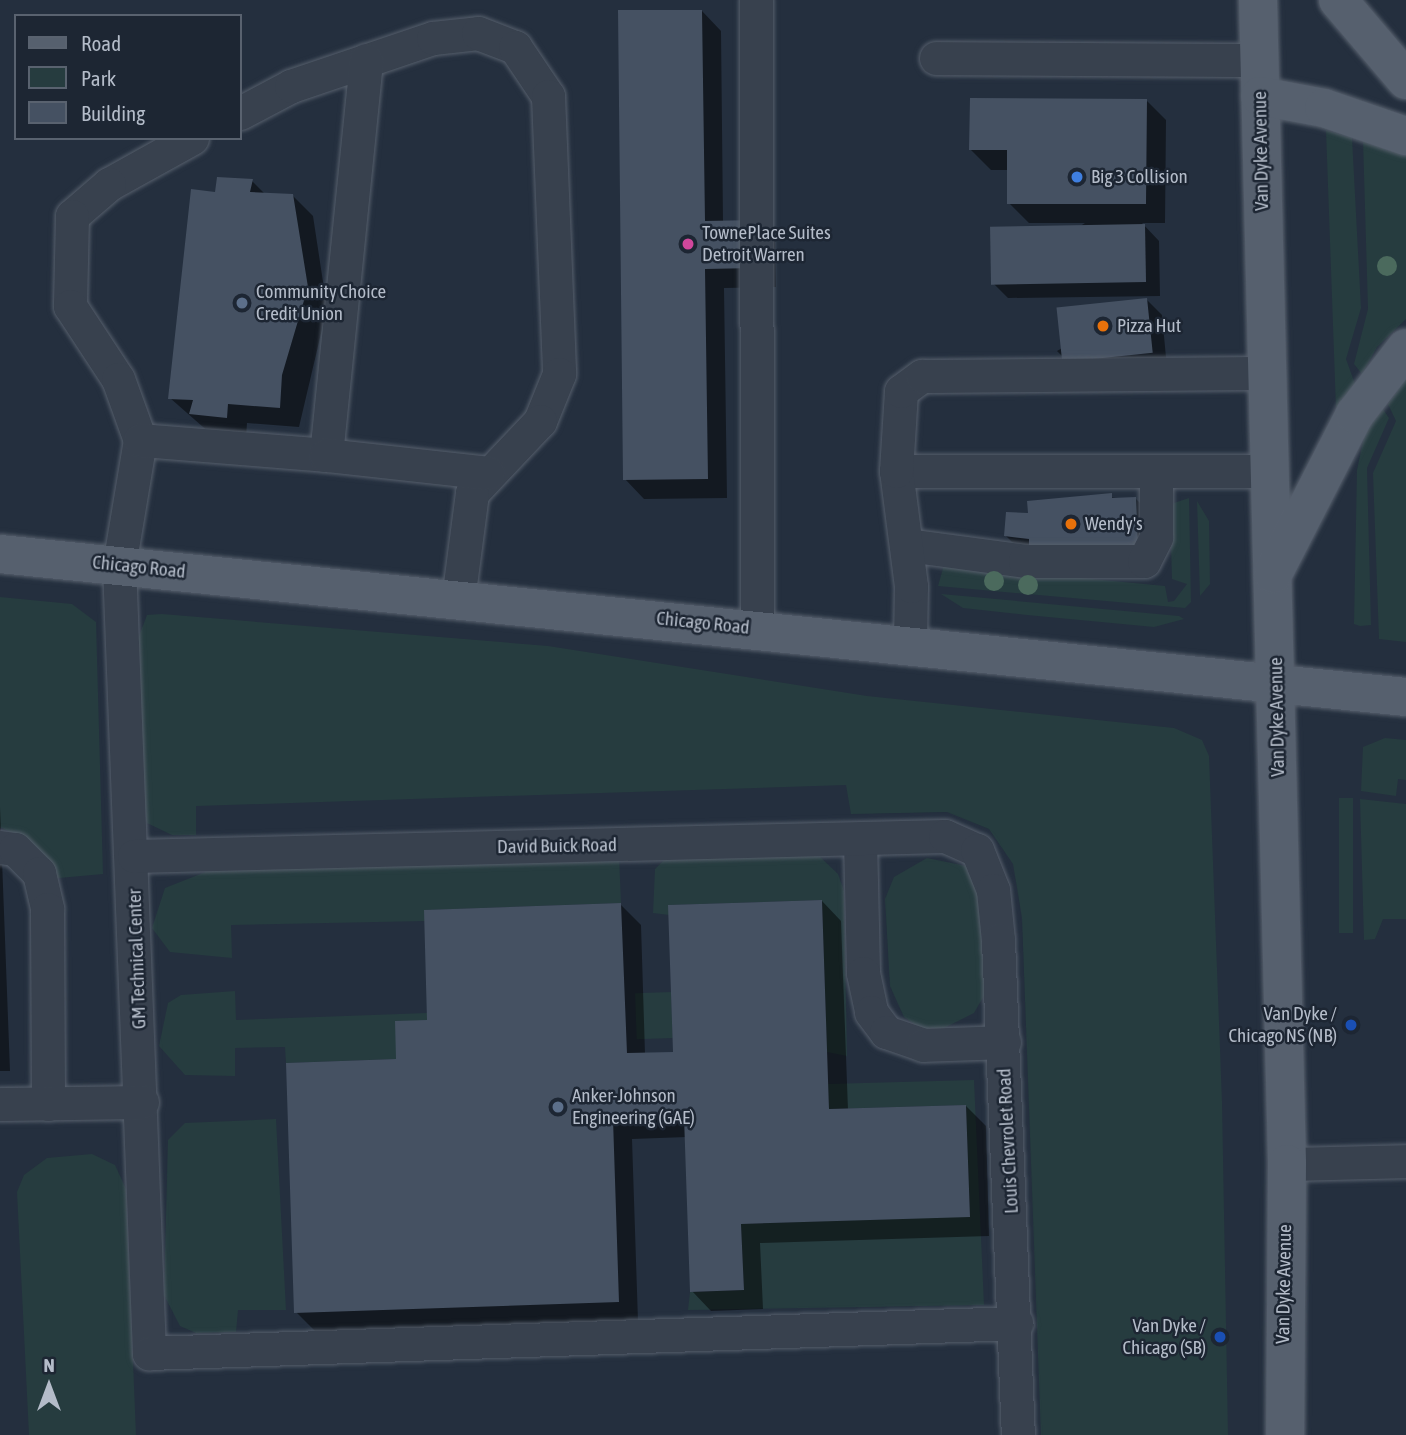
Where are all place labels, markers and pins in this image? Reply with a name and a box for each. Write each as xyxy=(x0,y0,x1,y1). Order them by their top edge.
place label: Big 3 Collision xyxy=(1091,166,1188,188)
marker: Big 3 Collision xyxy=(1069,169,1085,185)
place label: TownePlace Suites Detroit Warren xyxy=(702,222,831,266)
marker: TownePlace Suites Detroit Warren xyxy=(680,236,696,252)
place label: Community Choice Credit Union xyxy=(256,281,386,325)
marker: Community Choice Credit Union xyxy=(234,295,250,311)
place label: Pizza Hut xyxy=(1117,315,1181,337)
marker: Pizza Hut xyxy=(1095,318,1111,334)
place label: Wendy's xyxy=(1085,513,1143,535)
marker: Wendy's xyxy=(1063,516,1079,532)
place label: Van Dyke / Chicago NS (NB) xyxy=(1229,1003,1337,1047)
marker: Van Dyke / Chicago NS (NB) xyxy=(1343,1017,1359,1033)
place label: Anker-Johnson Engineering (GAE) xyxy=(572,1085,695,1129)
marker: Anker-Johnson Engineering (GAE) xyxy=(550,1099,566,1115)
place label: Van Dyke / Chicago (SB) xyxy=(1123,1315,1206,1359)
marker: Van Dyke / Chicago (SB) xyxy=(1212,1329,1228,1345)

